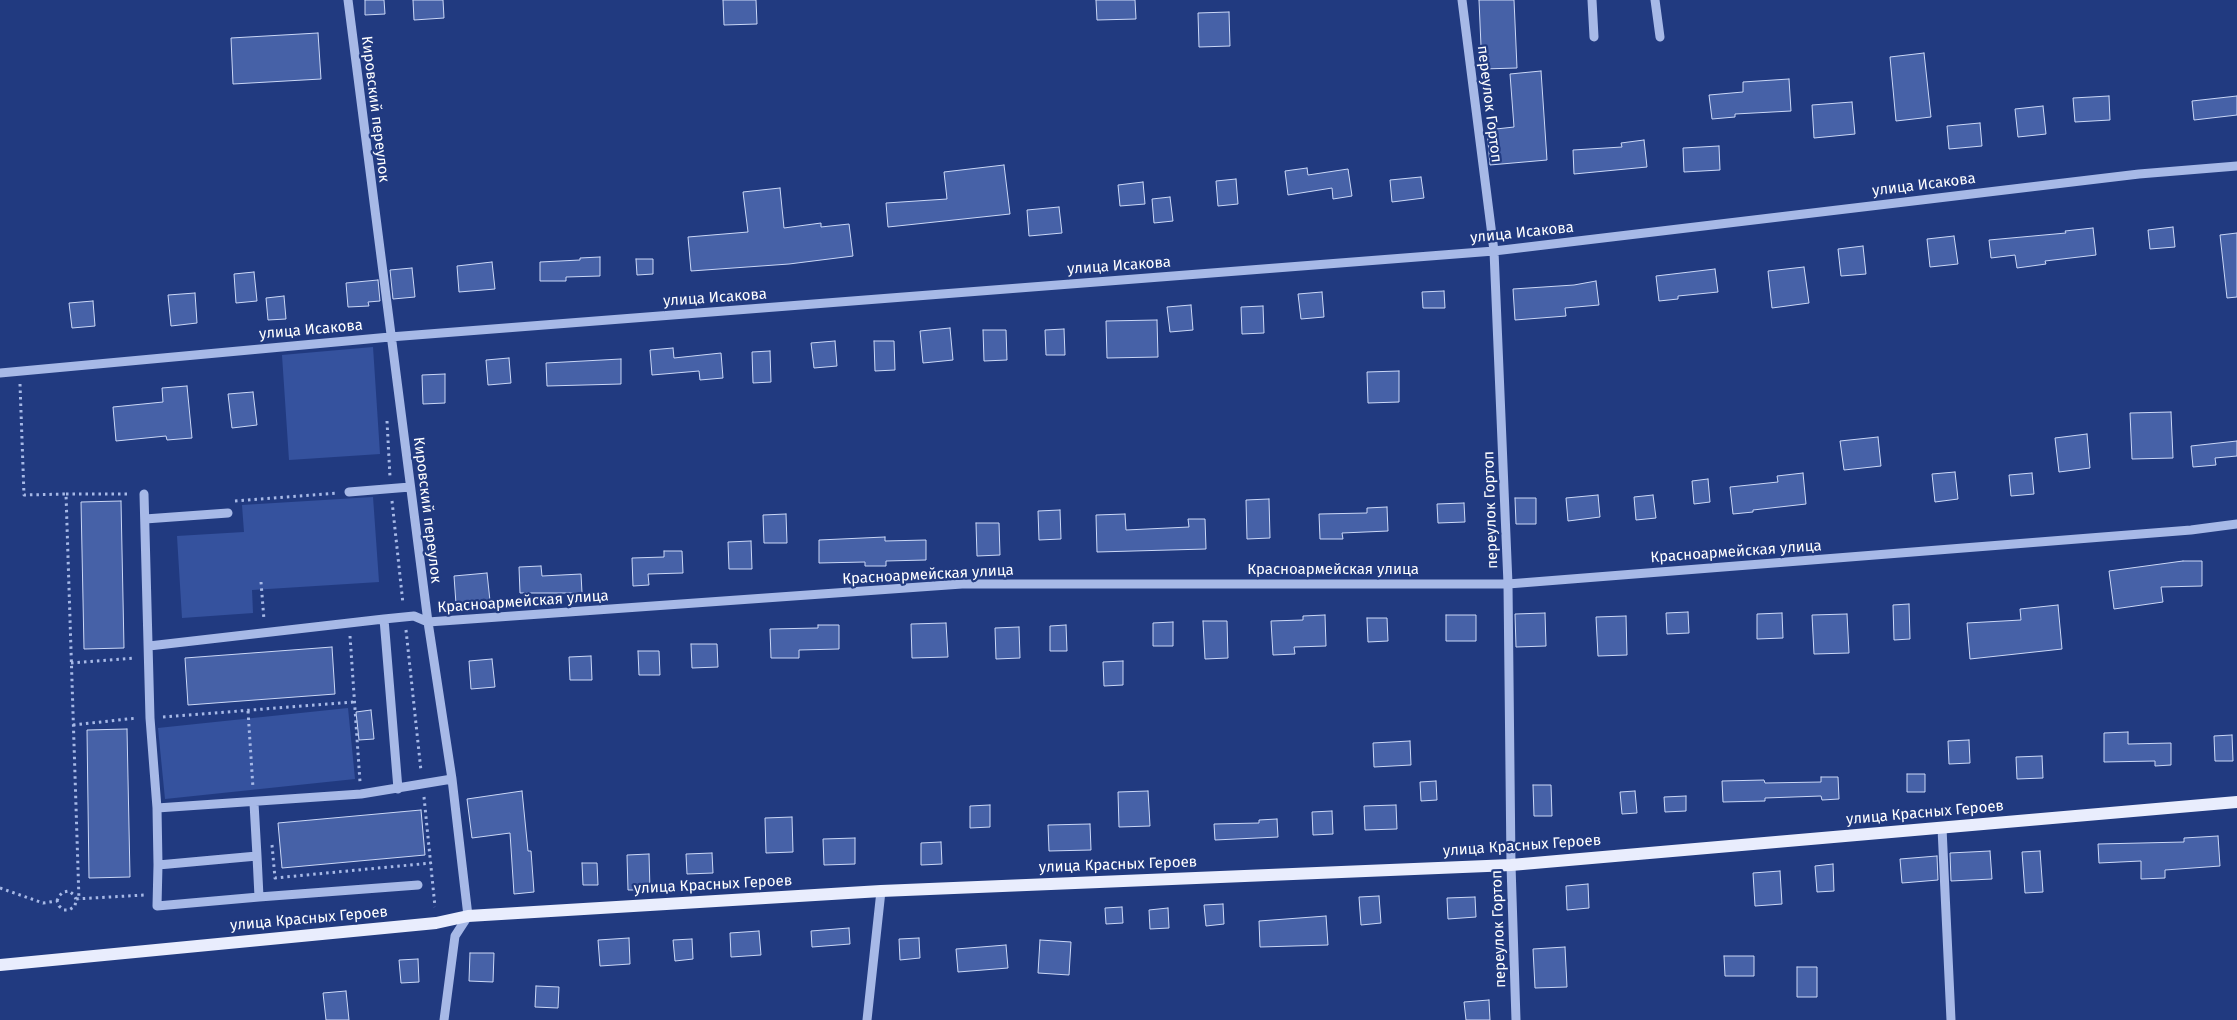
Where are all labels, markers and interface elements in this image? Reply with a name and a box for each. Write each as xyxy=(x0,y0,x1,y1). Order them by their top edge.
street label: Кировский переулок xyxy=(357,35,393,183)
street label: переулок Гортоп xyxy=(1473,44,1505,164)
street label: улица Исакова xyxy=(1871,170,1977,200)
street label: улица Исакова xyxy=(1469,219,1575,247)
street label: улица Исакова xyxy=(1066,253,1172,279)
street label: улица Исакова xyxy=(662,285,768,311)
street label: улица Исакова xyxy=(258,316,364,344)
street label: Кировский переулок xyxy=(409,436,445,584)
street label: переулок Гортоп xyxy=(1480,451,1502,569)
street label: Красноармейская улица xyxy=(1650,537,1822,567)
street label: Красноармейская улица xyxy=(1247,561,1419,579)
street label: Красноармейская улица xyxy=(842,562,1014,588)
street label: Красноармейская улица xyxy=(437,587,609,617)
street label: улица Красных Героев xyxy=(1845,797,2005,829)
street label: улица Красных Героев xyxy=(1442,831,1602,861)
street label: улица Красных Героев xyxy=(1039,853,1197,877)
street label: переулок Гортоп xyxy=(1488,870,1510,988)
street label: улица Красных Героев xyxy=(633,872,793,898)
street label: улица Красных Героев xyxy=(229,903,389,935)

